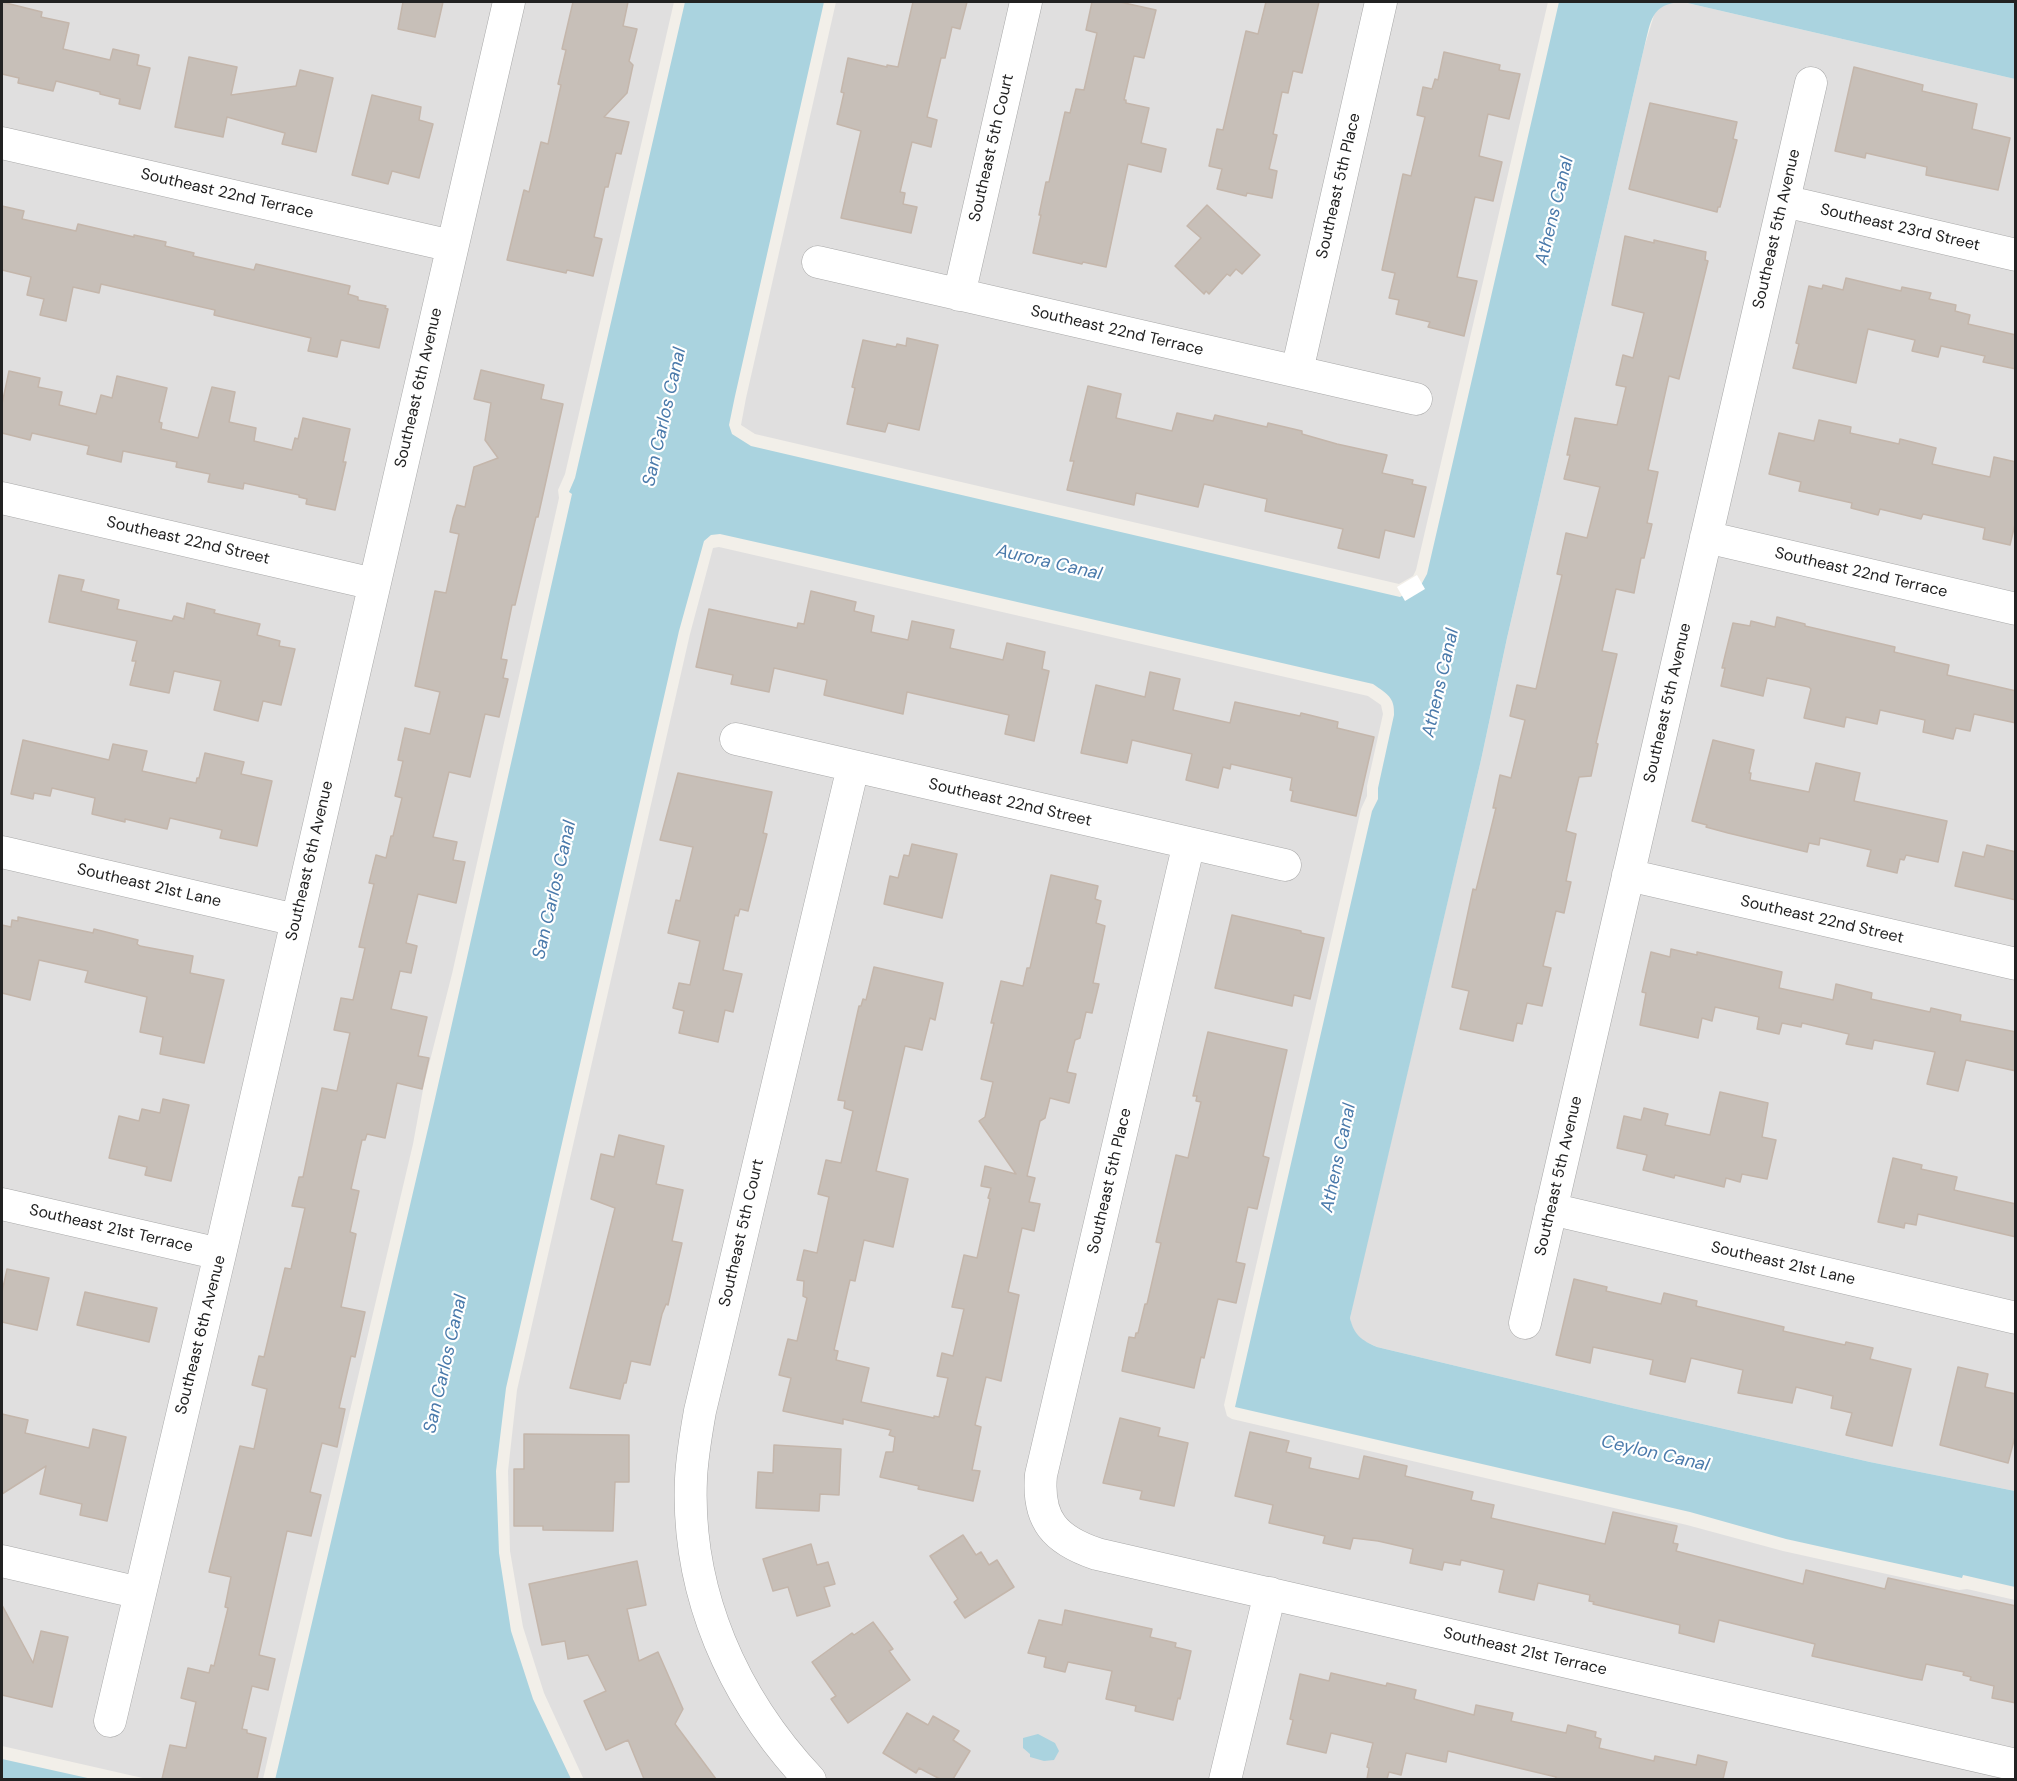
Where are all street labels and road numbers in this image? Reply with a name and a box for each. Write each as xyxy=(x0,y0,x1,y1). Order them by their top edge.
street label: Southeast 5th Court xyxy=(966,72,1018,224)
street label: Southeast 5th Place xyxy=(1313,111,1365,261)
street label: Southeast 5th Avenue xyxy=(1749,147,1805,311)
street label: Southeast 22nd Terrace xyxy=(139,165,315,223)
street label: Southeast 23rd Street xyxy=(1818,200,1982,256)
street label: Southeast 22nd Terrace xyxy=(1029,302,1205,360)
street label: Southeast 6th Avenue xyxy=(391,306,447,470)
street label: Southeast 22nd Street xyxy=(105,513,271,569)
street label: Southeast 22nd Terrace xyxy=(1773,544,1949,602)
street label: Southeast 5th Avenue xyxy=(1640,621,1696,785)
street label: Southeast 22nd Street xyxy=(927,775,1093,831)
street label: Southeast 6th Avenue xyxy=(282,779,338,943)
street label: Southeast 21st Lane xyxy=(75,860,223,912)
street label: Southeast 22nd Street xyxy=(1739,892,1905,948)
street label: Southeast 5th Avenue xyxy=(1531,1094,1587,1258)
street label: Southeast 5th Place xyxy=(1084,1106,1136,1256)
street label: Southeast 5th Court xyxy=(716,1157,768,1309)
street label: Southeast 21st Terrace xyxy=(27,1201,195,1257)
street label: Southeast 21st Lane xyxy=(1709,1238,1857,1290)
street label: Southeast 6th Avenue xyxy=(172,1253,230,1417)
street label: Southeast 21st Terrace xyxy=(1441,1624,1609,1680)

